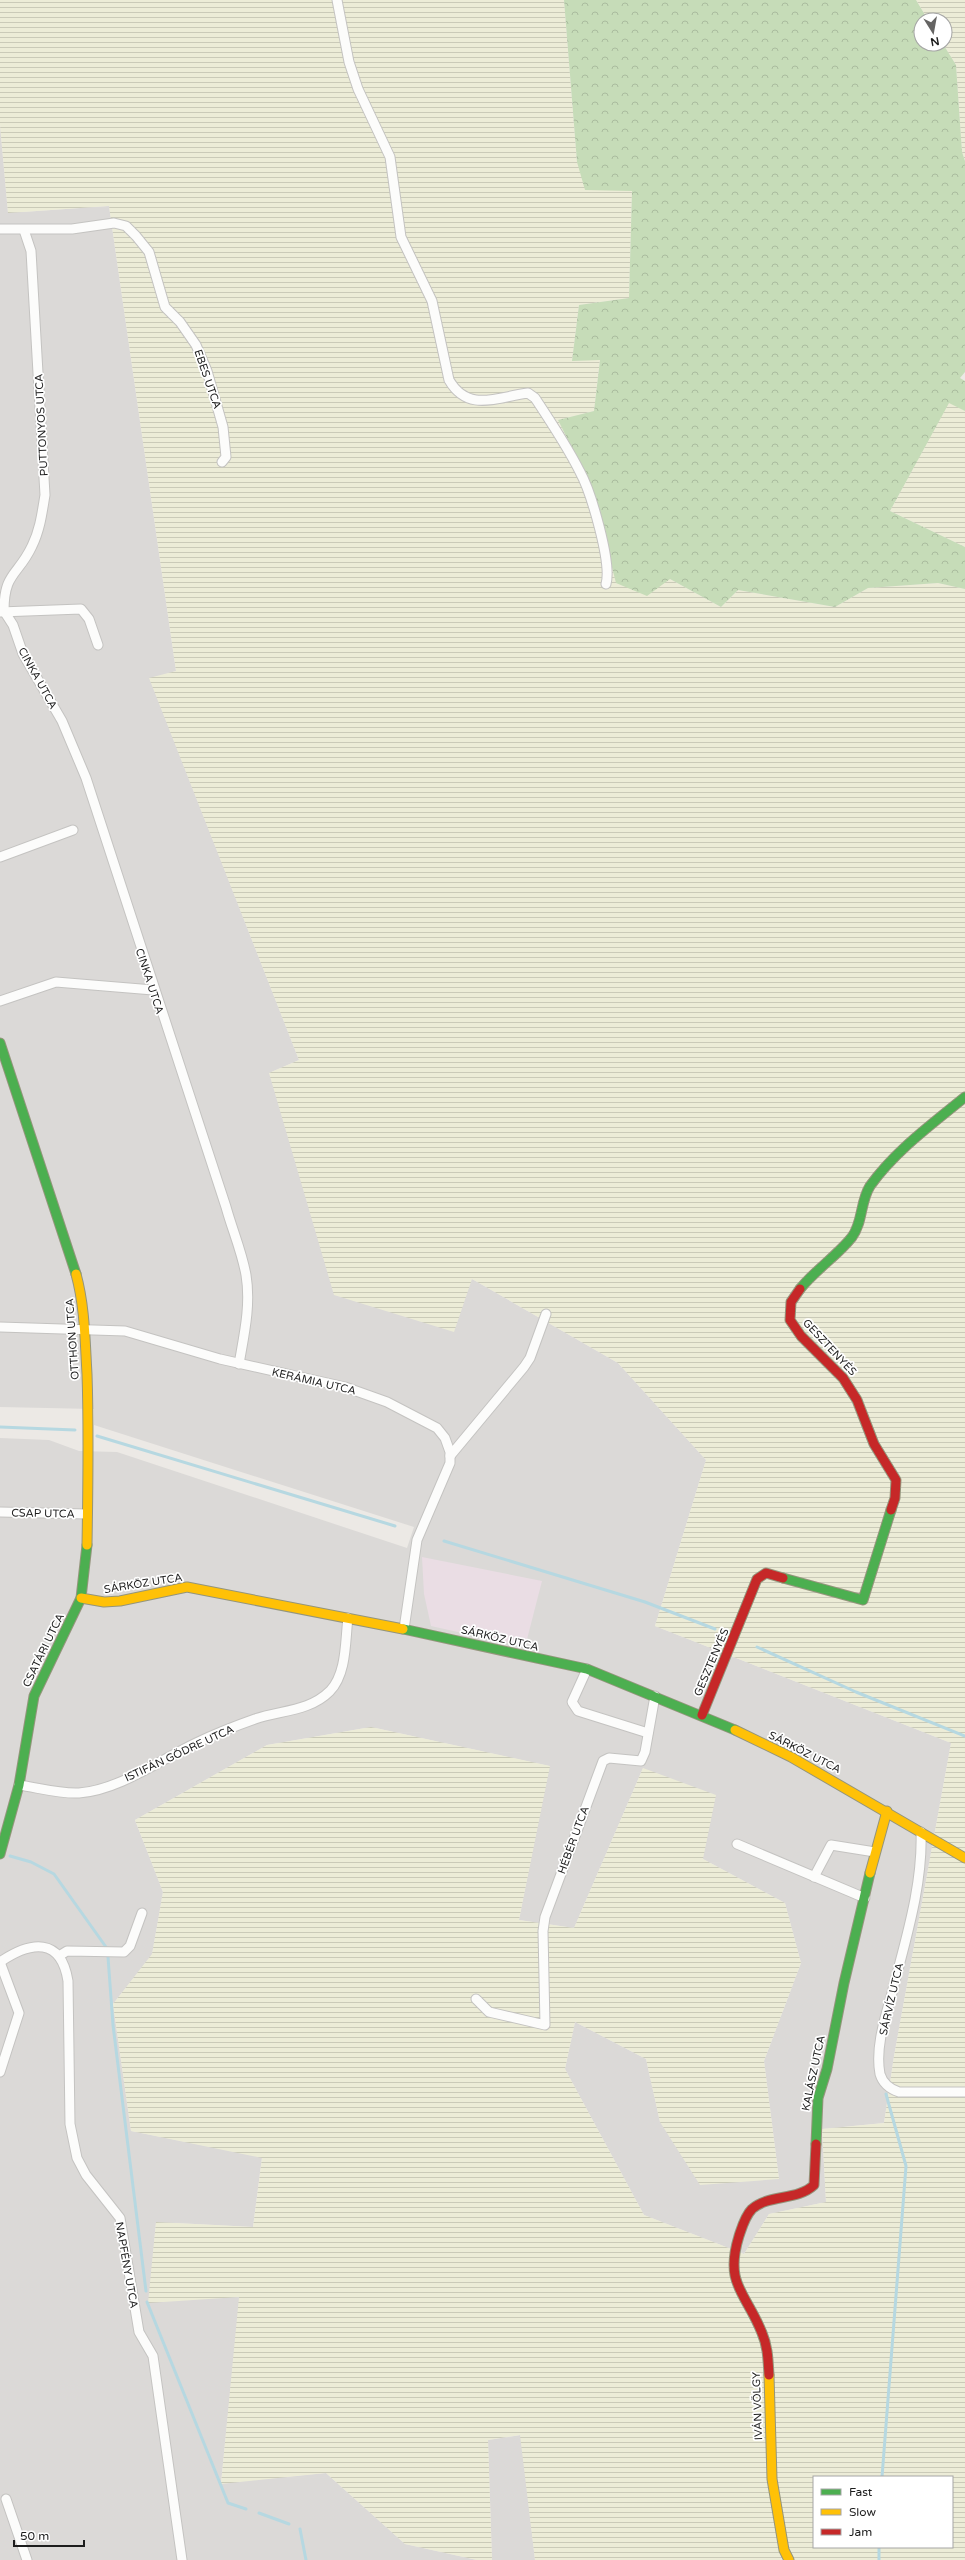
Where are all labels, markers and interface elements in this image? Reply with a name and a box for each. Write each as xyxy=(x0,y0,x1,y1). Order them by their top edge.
north arrow xyxy=(913,12,953,52)
text: N xyxy=(929,34,940,49)
street label: EBES UTCA xyxy=(191,348,224,411)
street label: PUTTONYOS UTCA xyxy=(32,373,51,477)
street label: CINKA UTCA xyxy=(15,645,60,711)
street label: CINKA UTCA xyxy=(133,947,166,1016)
street label: OTTHON UTCA xyxy=(63,1298,82,1380)
street label: GESZTENYÉS xyxy=(800,1316,860,1378)
street label: KERÁMIA UTCA xyxy=(271,1365,357,1397)
street label: CSAP UTCA xyxy=(11,1506,75,1521)
street label: SÁRKÖZ UTCA xyxy=(103,1570,183,1596)
street label: CSATÁRI UTCA xyxy=(19,1611,67,1689)
street label: SÁRKÖZ UTCA xyxy=(460,1622,540,1654)
street label: GESZTENYÉS xyxy=(690,1626,732,1698)
street label: ISTIFÁN GÖDRE UTCA xyxy=(122,1721,236,1785)
street label: SÁRKÖZ UTCA xyxy=(766,1728,844,1776)
street label: HÉBÉR UTCA xyxy=(554,1804,592,1876)
street label: SÁRVÍZ UTCA xyxy=(876,1961,906,2037)
street label: KALÁSZ UTCA xyxy=(798,2034,828,2112)
street label: NAPFÉNY UTCA xyxy=(113,2221,141,2309)
street label: IVÁN VÖLGY xyxy=(749,2372,765,2440)
legend xyxy=(813,2476,953,2548)
text: Fast xyxy=(849,2485,873,2499)
text: Slow xyxy=(849,2505,876,2519)
scale bar xyxy=(14,2522,84,2548)
text: Jam xyxy=(849,2525,872,2539)
text: 50 m xyxy=(20,2529,49,2543)

